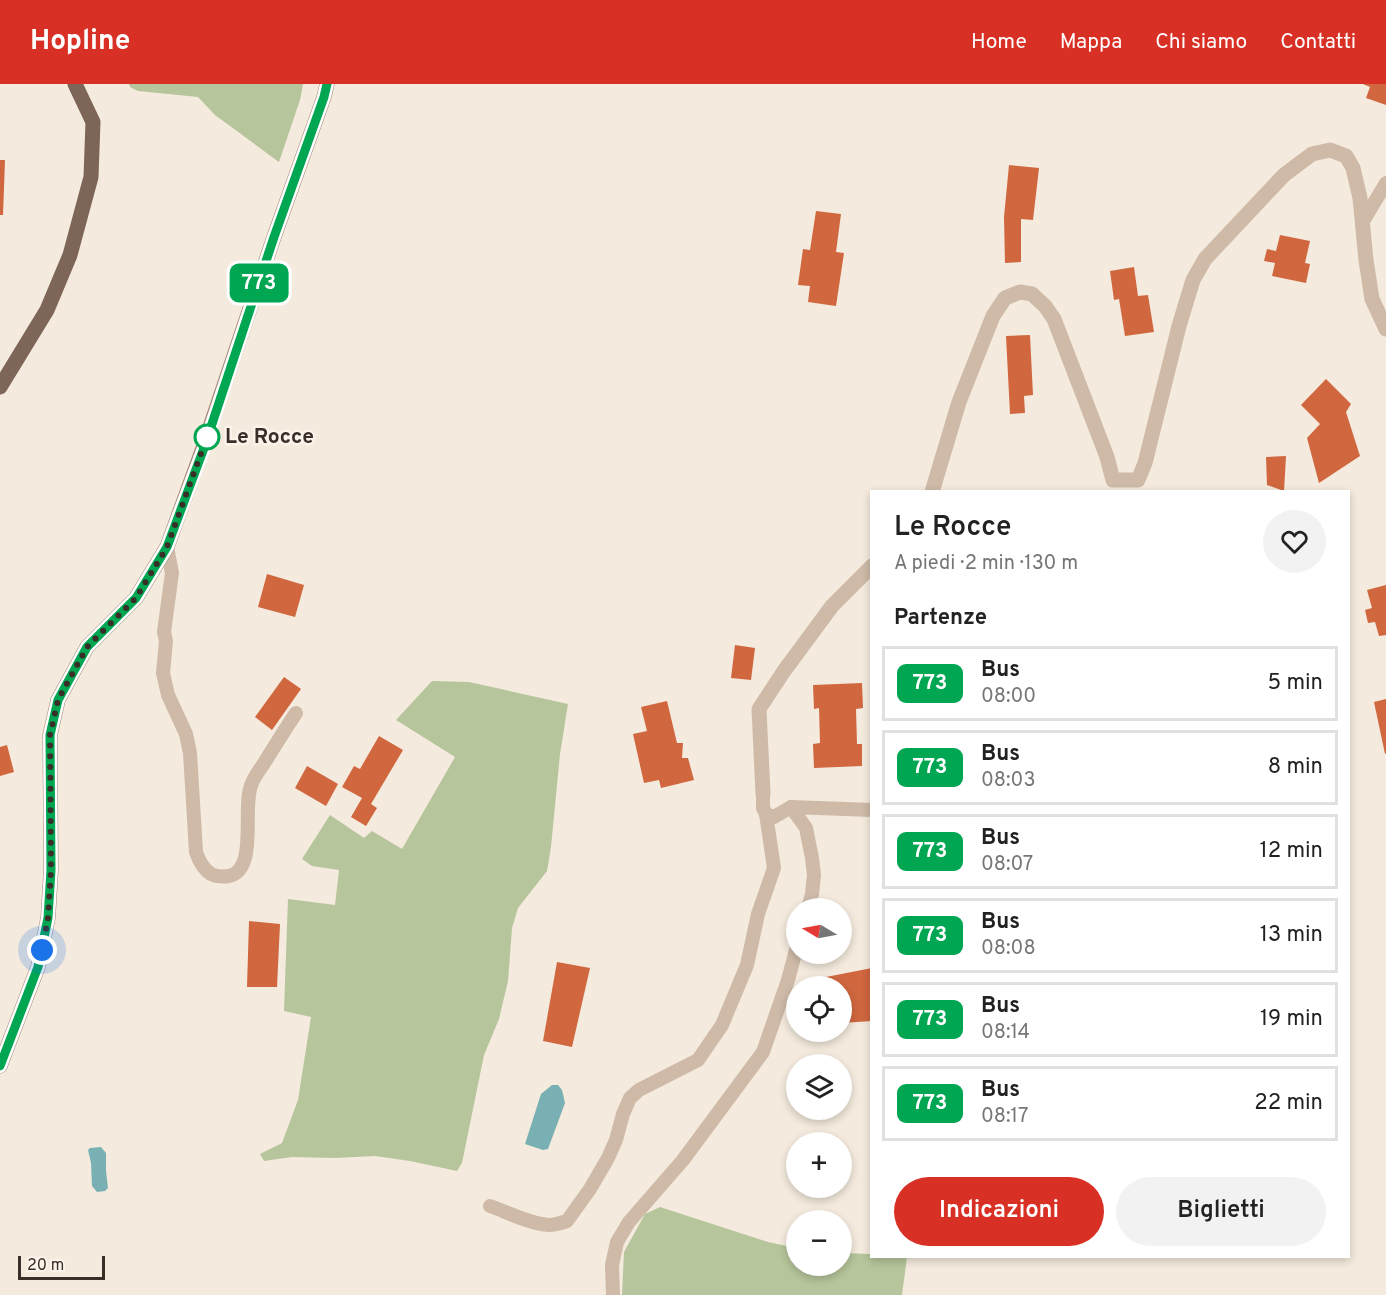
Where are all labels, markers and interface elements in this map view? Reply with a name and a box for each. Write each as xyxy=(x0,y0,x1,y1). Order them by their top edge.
text: Hopline xyxy=(30,24,130,60)
text: Home xyxy=(971,29,1027,56)
text: Mappa xyxy=(1060,29,1122,56)
text: Chi siamo xyxy=(1155,29,1247,56)
text: Contatti xyxy=(1280,29,1356,56)
line badge: 773 xyxy=(224,264,294,302)
text: 773 xyxy=(242,270,276,297)
marker: Le Rocce xyxy=(194,424,220,450)
place label: Le Rocce xyxy=(225,424,314,451)
text: Le Rocce xyxy=(894,510,1011,546)
button: heart xyxy=(1263,510,1326,573)
text: A piedi · 2 min · 130 m xyxy=(894,551,1078,577)
text: Partenze xyxy=(894,605,987,632)
text: Bus xyxy=(981,657,1020,684)
text: 773 xyxy=(913,670,947,697)
text: 5 min xyxy=(1268,670,1323,697)
text: 08:00 xyxy=(981,684,1036,710)
text: Bus xyxy=(981,741,1020,768)
text: 773 xyxy=(913,754,947,781)
text: 8 min xyxy=(1268,754,1323,781)
text: 08:03 xyxy=(981,768,1035,794)
text: Bus xyxy=(981,825,1020,852)
text: 773 xyxy=(913,838,947,865)
text: 12 min xyxy=(1260,838,1323,865)
text: 08:07 xyxy=(981,852,1033,878)
north arrow xyxy=(786,898,852,964)
map controls xyxy=(786,898,852,1276)
text: Bus xyxy=(981,909,1020,936)
text: 773 xyxy=(913,922,947,949)
text: 13 min xyxy=(1260,922,1323,949)
your location xyxy=(27,935,57,965)
text: 08:08 xyxy=(981,936,1036,962)
button: locate xyxy=(786,976,852,1042)
text: Bus xyxy=(981,993,1020,1020)
text: 773 xyxy=(913,1006,947,1033)
text: 19 min xyxy=(1260,1006,1323,1033)
text: 08:14 xyxy=(981,1020,1030,1046)
button: layers xyxy=(786,1054,852,1120)
text: Bus xyxy=(981,1077,1020,1104)
text: 773 xyxy=(913,1090,947,1117)
text: 22 min xyxy=(1254,1090,1323,1117)
text: 08:17 xyxy=(981,1104,1028,1130)
button: + xyxy=(786,1132,852,1198)
button: Indicazioni xyxy=(894,1177,1104,1246)
button: Biglietti xyxy=(1116,1177,1326,1246)
button: − xyxy=(786,1210,852,1276)
scale bar xyxy=(18,1253,105,1280)
text: 20 m xyxy=(27,1256,64,1276)

